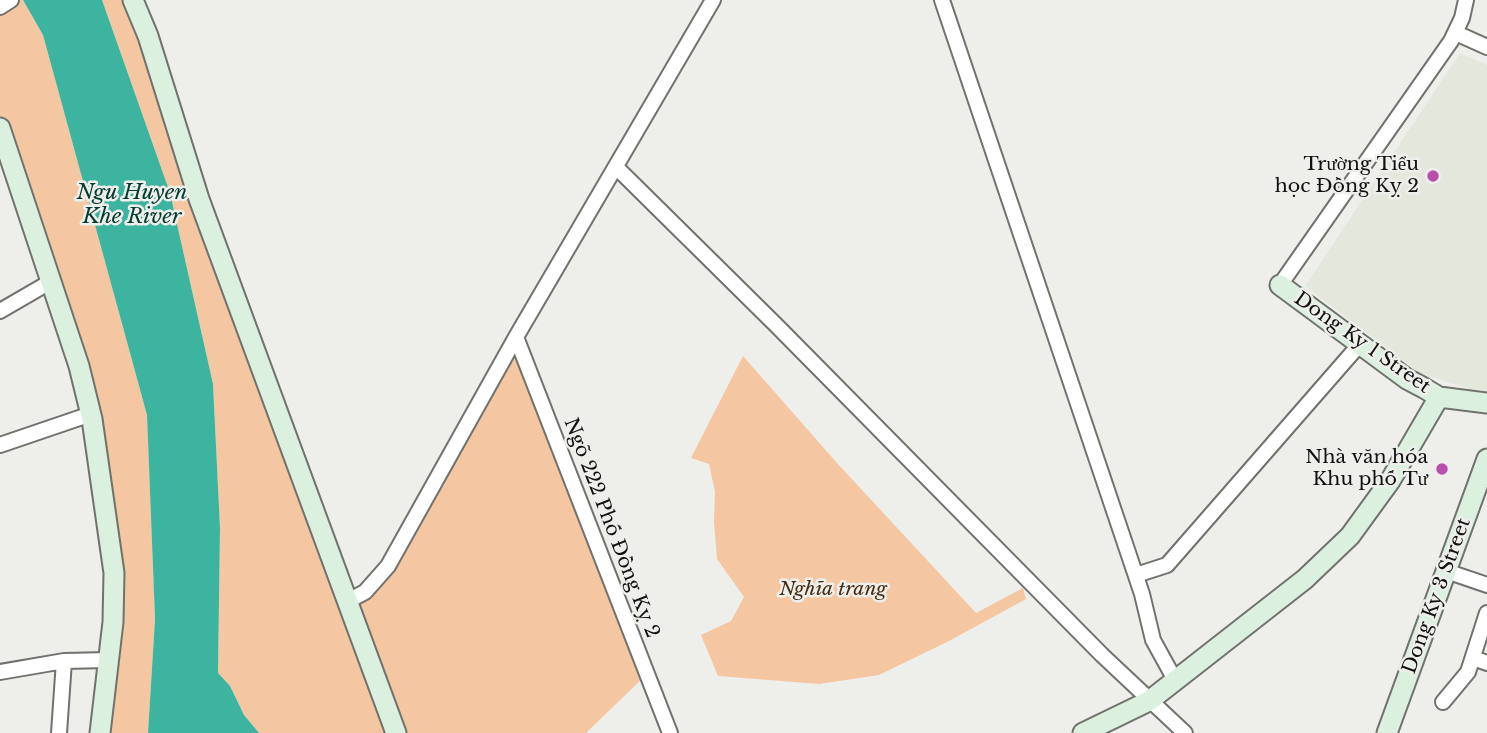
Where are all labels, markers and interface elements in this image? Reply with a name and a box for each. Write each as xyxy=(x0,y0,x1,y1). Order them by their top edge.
place label: Trường Tiểu học Đồng Kỵ 2 xyxy=(1275,154,1419,198)
marker: Trường Tiểu học Đồng Kỵ 2 xyxy=(1425,168,1441,184)
water label: Ngu Huyen Khe River xyxy=(77,180,187,230)
street label: Dong Ky 1 Street xyxy=(1289,287,1435,399)
street label: Ngõ 222 Phố Đồng Kỵ 2 xyxy=(559,415,663,641)
place label: Nhà văn hóa Khu phố Tư xyxy=(1305,447,1428,491)
marker: Nhà văn hóa Khu phố Tư xyxy=(1434,461,1450,477)
street label: Dong Ky 3 Street xyxy=(1398,515,1476,677)
park label: Nghĩa trang xyxy=(779,579,887,601)

